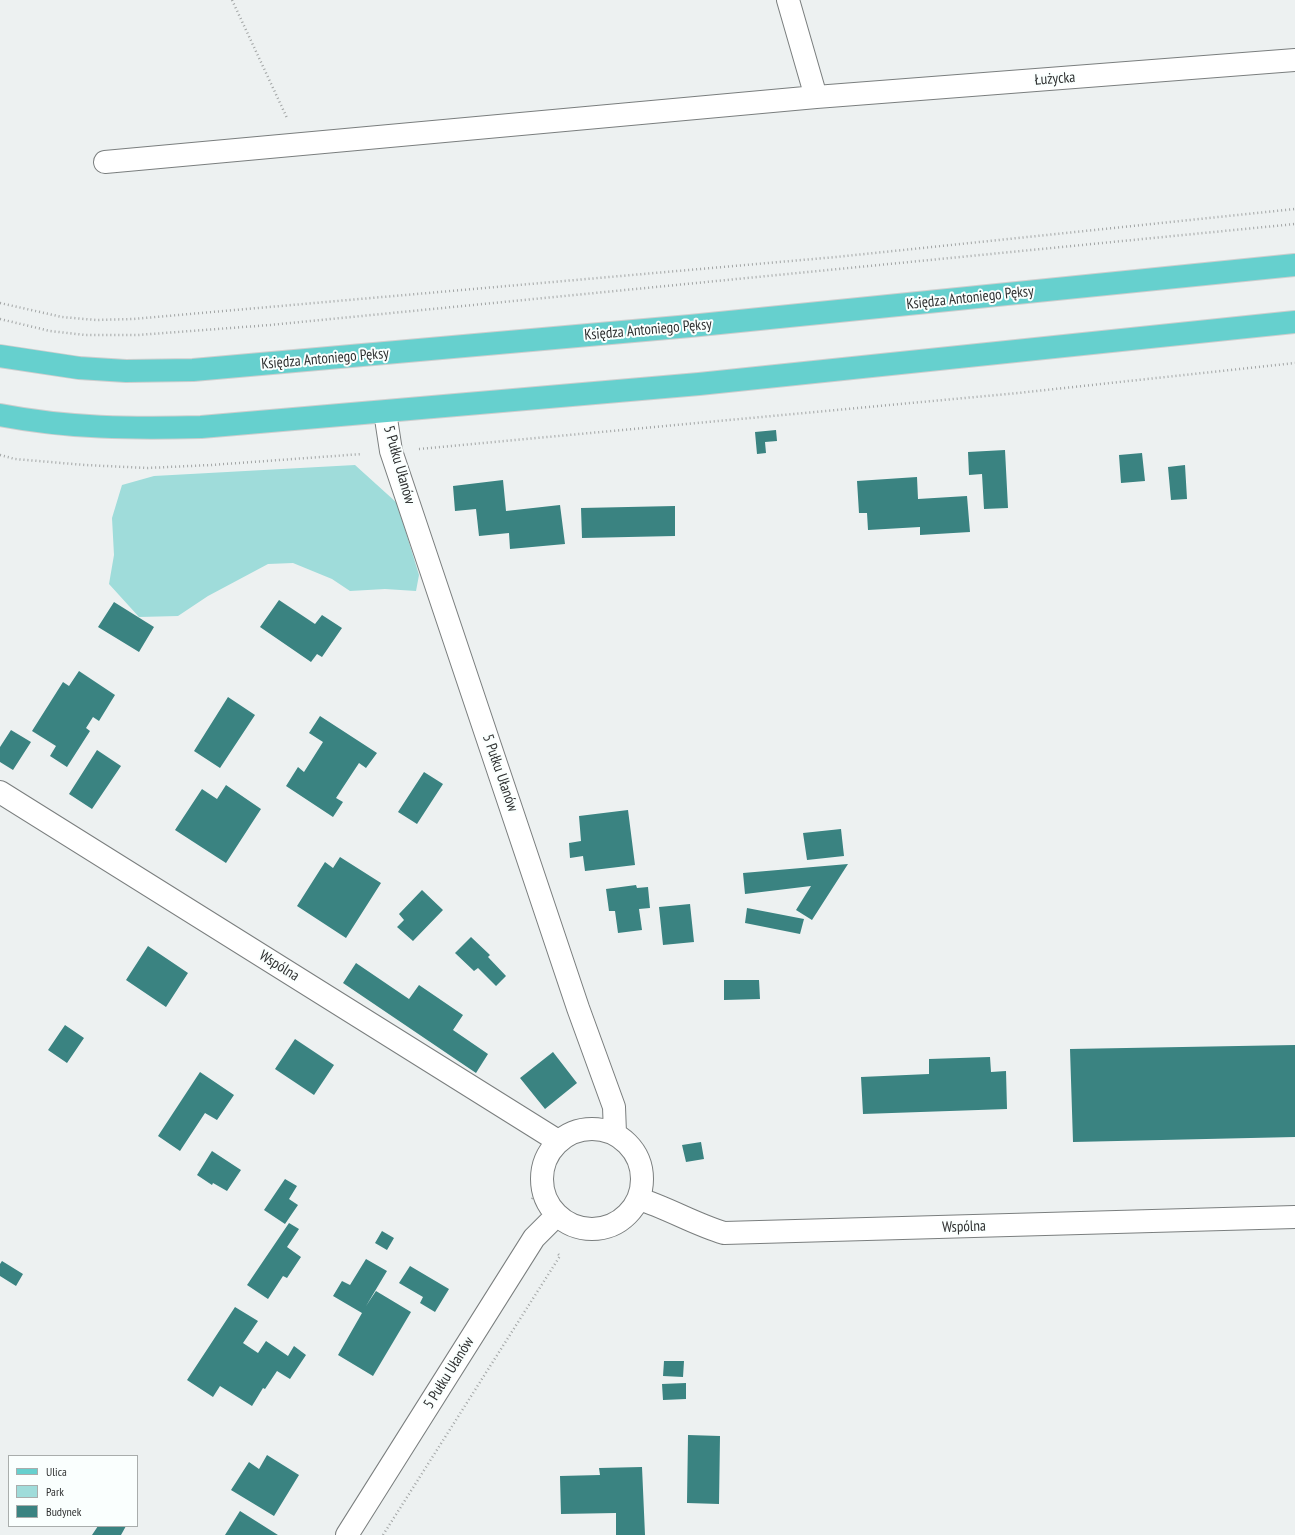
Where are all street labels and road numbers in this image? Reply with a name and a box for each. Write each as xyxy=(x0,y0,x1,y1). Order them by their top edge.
street label: Łużycka xyxy=(1034,69,1076,89)
street label: Księdza Antoniego Pęksy xyxy=(905,282,1035,314)
street label: Księdza Antoniego Pęksy xyxy=(584,315,712,345)
street label: Księdza Antoniego Pęksy xyxy=(261,344,389,374)
street label: 5 Pułku Ułanów xyxy=(379,424,419,506)
street label: 5 Pułku Ułanów xyxy=(478,732,522,814)
street label: Wspólna xyxy=(256,947,302,985)
street label: Wspólna xyxy=(942,1217,986,1237)
street label: 5 Pułku Ułanów xyxy=(420,1334,478,1412)

